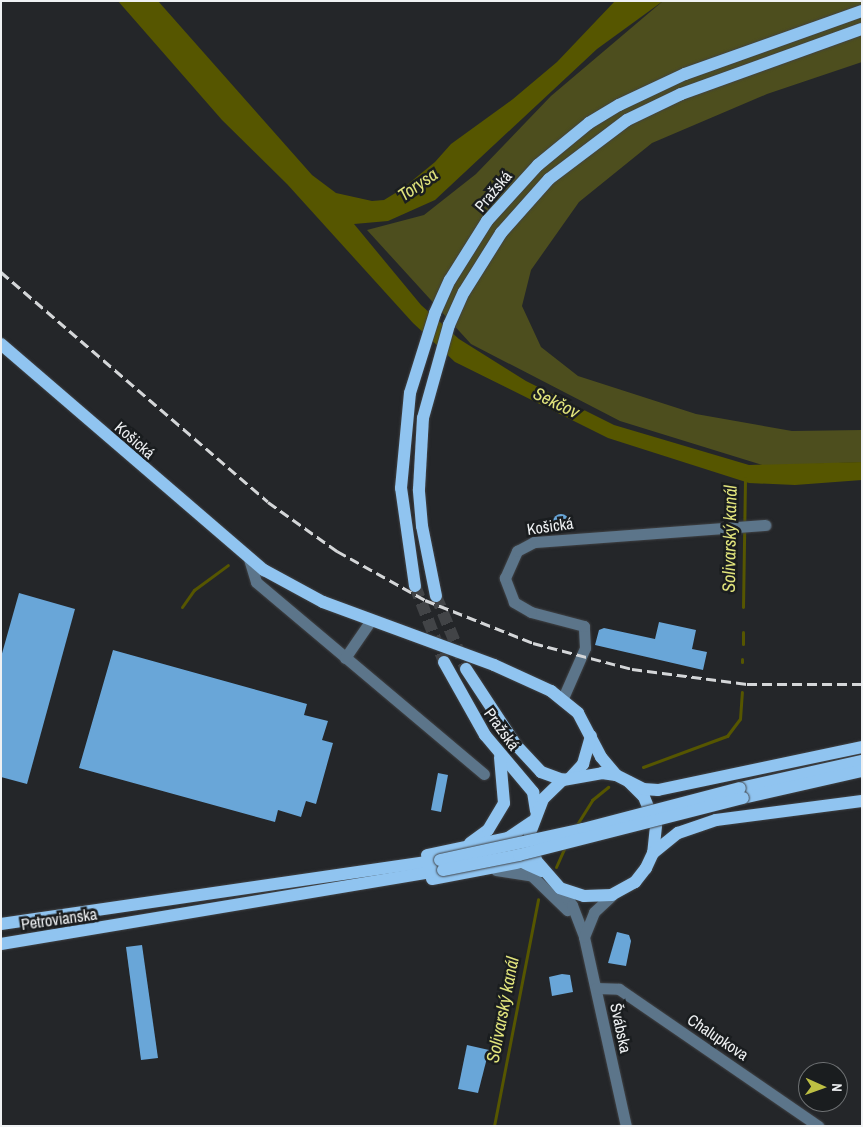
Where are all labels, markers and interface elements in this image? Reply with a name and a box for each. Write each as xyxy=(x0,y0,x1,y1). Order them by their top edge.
water label: Torysa xyxy=(394,164,442,206)
street label: Pražská xyxy=(470,167,516,215)
water label: Sekčov xyxy=(530,383,582,423)
street label: Košická xyxy=(111,417,159,463)
water label: Solivarský kanál xyxy=(718,485,742,593)
street label: Košická xyxy=(526,513,574,539)
street label: Pražská xyxy=(480,704,524,754)
street label: Petrovianska xyxy=(20,904,98,934)
water label: Solivarský kanál xyxy=(482,955,524,1065)
street label: Švábska xyxy=(606,1001,636,1055)
street label: Chalupkova xyxy=(684,1010,752,1064)
north arrow xyxy=(798,1062,848,1112)
text: N xyxy=(828,1083,846,1092)

